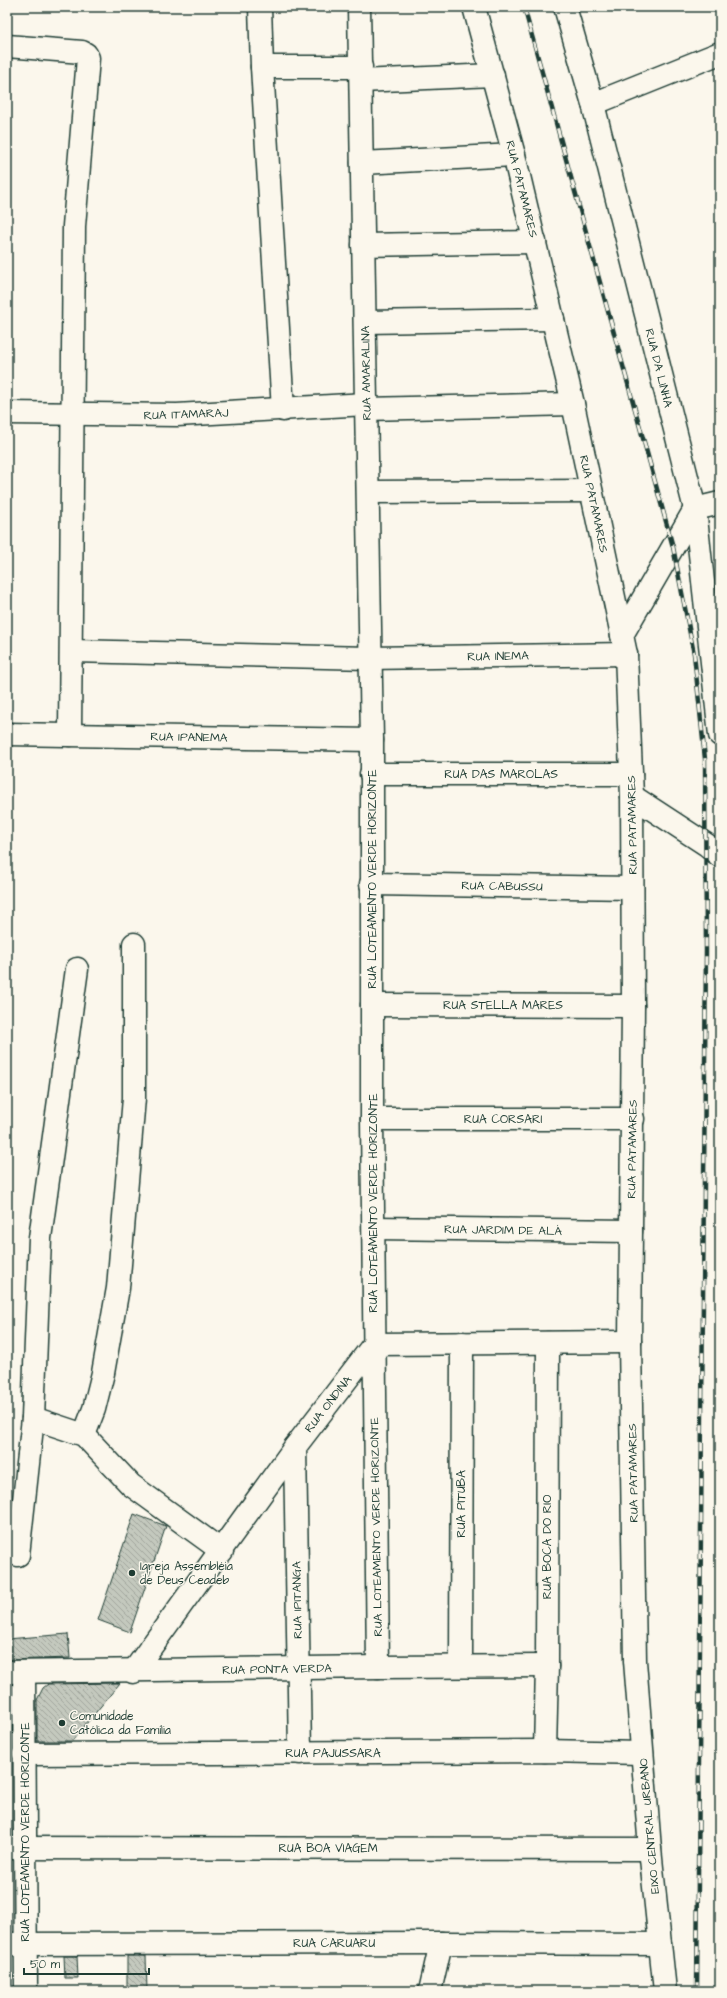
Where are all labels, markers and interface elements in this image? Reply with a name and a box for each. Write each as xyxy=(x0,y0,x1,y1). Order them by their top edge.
street label: RUA PATAMARES xyxy=(501,139,542,240)
street label: RUA AMARALINA xyxy=(357,325,376,420)
street label: RUA DA LINHA xyxy=(641,327,677,410)
street label: RUA ITAMARAJ xyxy=(143,404,229,424)
street label: RUA PATAMARES xyxy=(575,454,612,555)
street label: RUA INEMA xyxy=(467,647,529,666)
street label: RUA IPANEMA xyxy=(150,728,228,747)
street label: RUA DAS MAROLAS xyxy=(444,766,558,783)
street label: RUA LOTEAMENTO VERDE HORIZONTE xyxy=(364,769,381,989)
street label: RUA PATAMARES xyxy=(623,775,642,875)
street label: RUA CABUSSU xyxy=(461,877,543,896)
street label: RUA STELLA MARES xyxy=(443,997,563,1014)
street label: RUA LOTEAMENTO VERDE HORIZONTE xyxy=(365,1093,382,1313)
street label: RUA PATAMARES xyxy=(623,1099,642,1199)
street label: RUA CORSARI xyxy=(464,1111,543,1128)
street label: RUA JARDIM DE ALÁ xyxy=(444,1221,562,1240)
street label: RUA ONDINA xyxy=(301,1372,356,1436)
street label: RUA LOTEAMENTO VERDE HORIZONTE xyxy=(366,1417,387,1637)
street label: RUA PATAMARES xyxy=(624,1423,643,1523)
street label: RUA PITUBA xyxy=(453,1470,470,1538)
street label: RUA BOCA DO RIO xyxy=(539,1495,556,1599)
place label: Igreja Assembléia de Deus Ceadeb xyxy=(140,1558,233,1589)
street label: RUA IPITANGA xyxy=(288,1561,307,1639)
marker: Igreja Assembléia de Deus Ceadeb xyxy=(127,1568,137,1578)
street label: RUA PONTA VERDA xyxy=(222,1660,332,1679)
place label: Comunidade Católica da Família xyxy=(70,1708,171,1739)
marker: Comunidade Católica da Família xyxy=(57,1718,67,1728)
street label: RUA LOTEAMENTO VERDE HORIZONTE xyxy=(17,1722,34,1942)
street label: RUA PAJUSSARA xyxy=(285,1745,381,1762)
street label: EIXO CENTRAL URBANO xyxy=(635,1757,664,1894)
street label: RUA BOA VIAGEM xyxy=(278,1840,378,1857)
street label: RUA CARUARU xyxy=(293,1935,375,1952)
scale bar xyxy=(24,1950,149,1976)
text: 50 m xyxy=(30,1956,61,1973)

